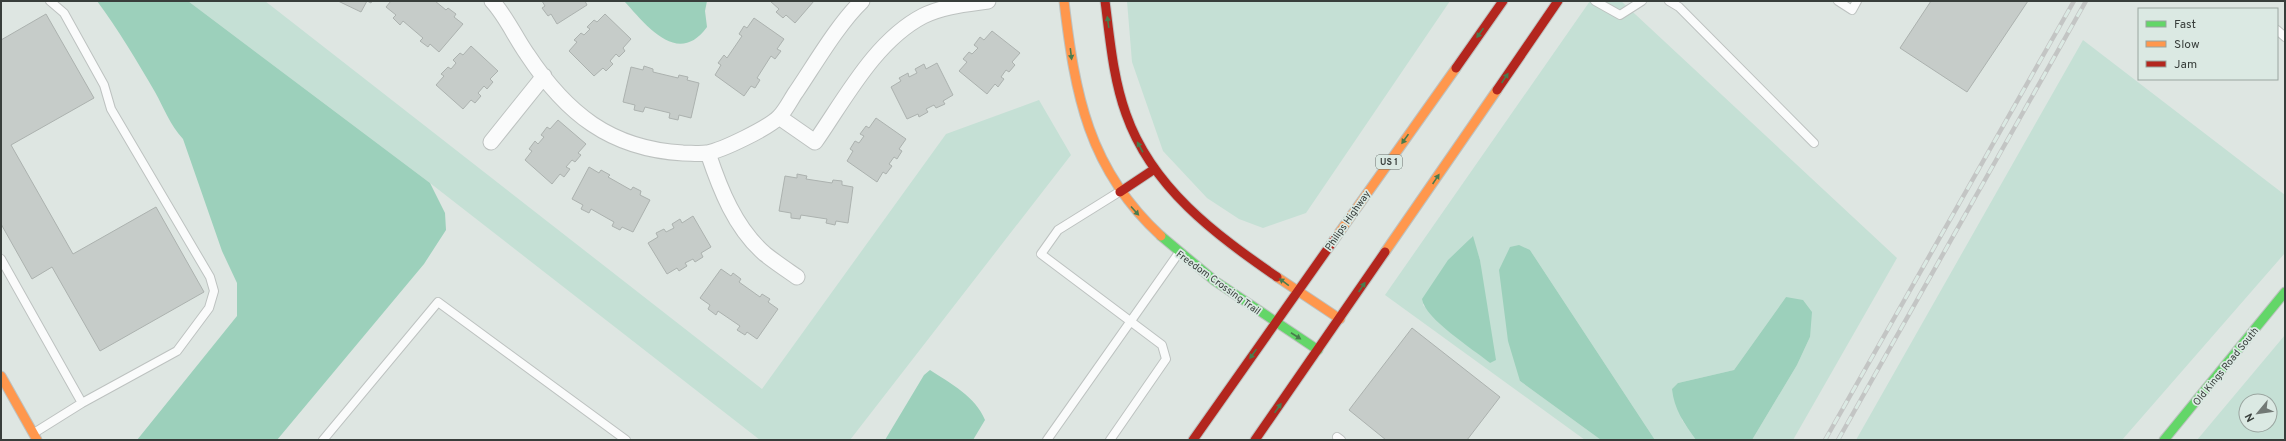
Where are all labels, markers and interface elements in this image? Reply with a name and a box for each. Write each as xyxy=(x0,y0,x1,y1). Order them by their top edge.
legend xyxy=(2138,8,2278,80)
one-way arrow xyxy=(1105,16,1111,28)
text: Fast xyxy=(2174,17,2196,33)
one-way arrow xyxy=(1476,27,1484,38)
text: Slow xyxy=(2174,37,2200,53)
one-way arrow xyxy=(1068,47,1074,60)
text: Jam xyxy=(2174,57,2197,73)
one-way arrow xyxy=(1501,73,1509,84)
one-way arrow xyxy=(1401,133,1409,144)
one-way arrow xyxy=(1137,141,1144,153)
road number: US 1 xyxy=(1376,155,1402,169)
one-way arrow xyxy=(1432,174,1440,185)
street label: Philips Highway xyxy=(1323,188,1374,253)
one-way arrow xyxy=(1130,205,1139,216)
street label: Freedom Crossing Trail xyxy=(1173,248,1263,318)
one-way arrow xyxy=(1279,278,1289,286)
one-way arrow xyxy=(1358,282,1366,292)
street label: Old Kings Road South xyxy=(2191,325,2262,409)
one-way arrow xyxy=(1291,332,1302,340)
one-way arrow xyxy=(1249,349,1257,359)
north arrow xyxy=(2238,393,2278,433)
one-way arrow xyxy=(1274,403,1282,413)
text: N xyxy=(2242,411,2258,424)

